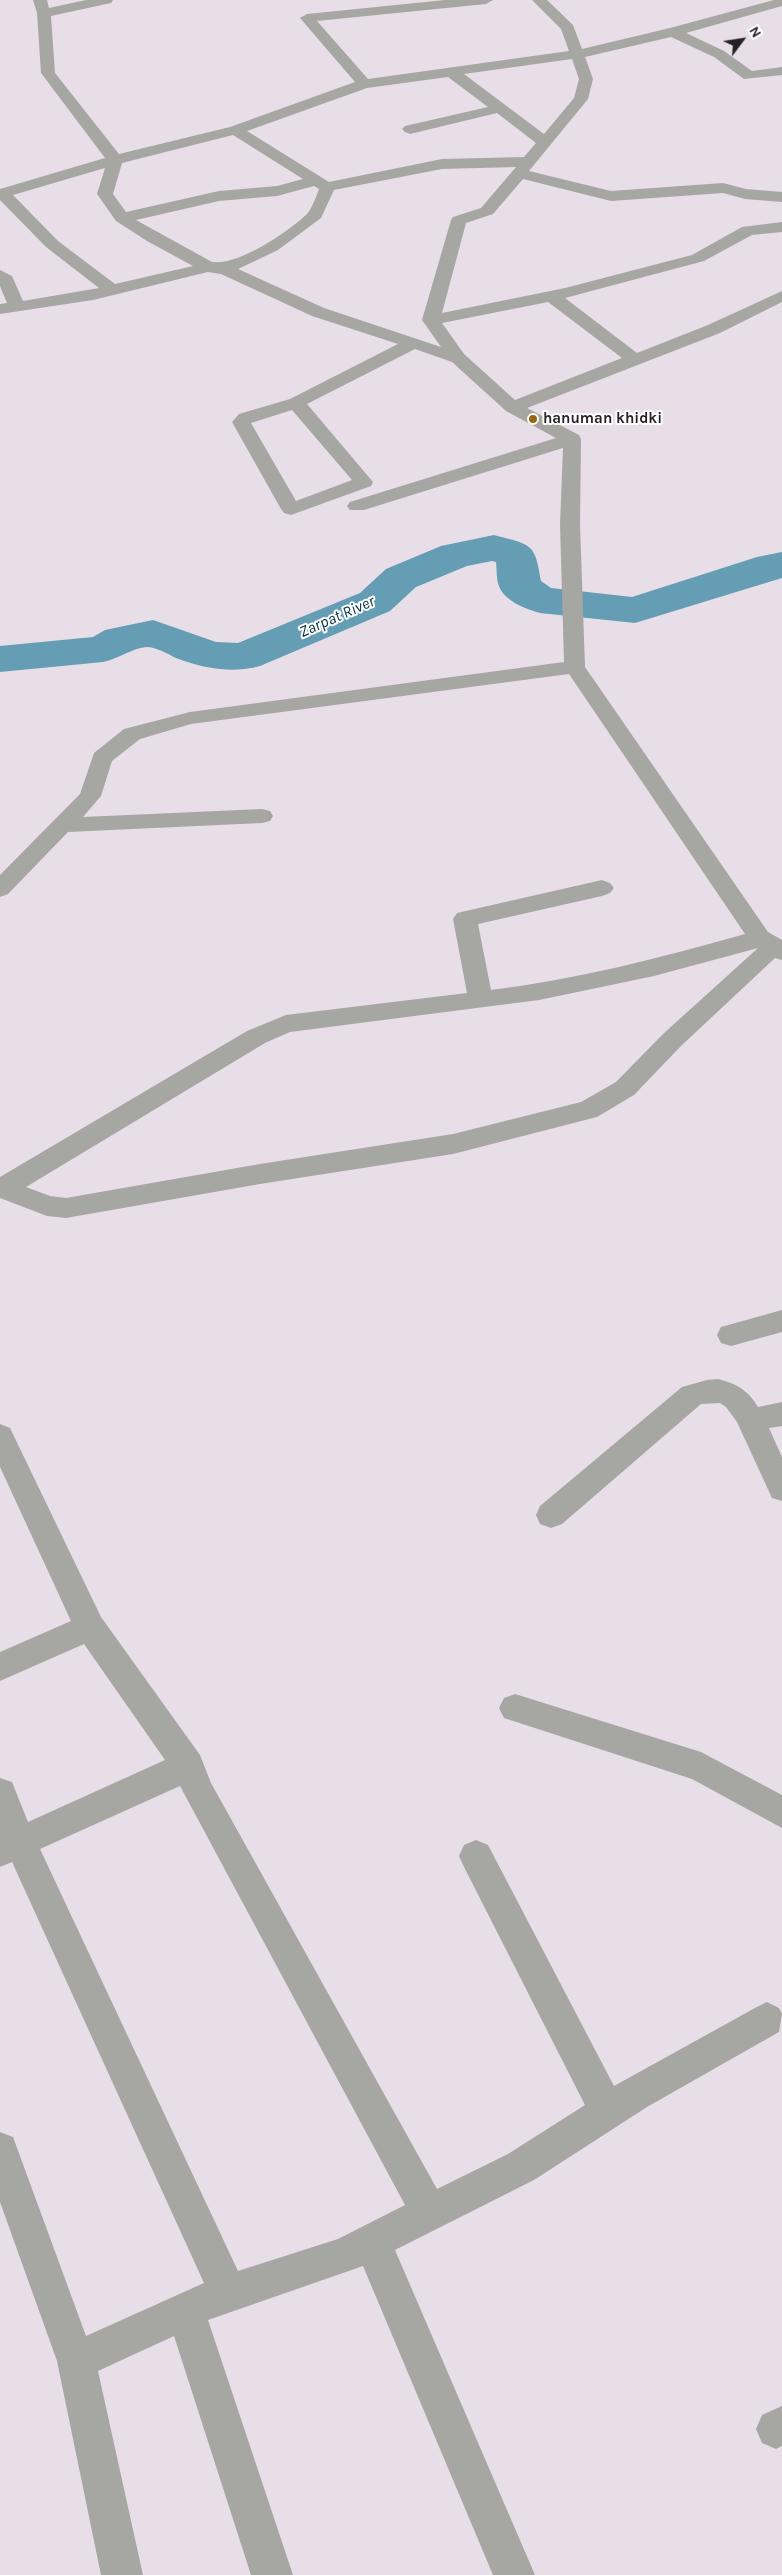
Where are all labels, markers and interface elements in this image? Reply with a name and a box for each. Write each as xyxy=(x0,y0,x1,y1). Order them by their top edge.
north arrow xyxy=(717,15,767,65)
text: N xyxy=(745,23,765,41)
place label: hanuman khidki xyxy=(543,410,662,428)
marker: hanuman khidki xyxy=(527,413,539,425)
water label: Zarpat River xyxy=(296,592,378,642)

